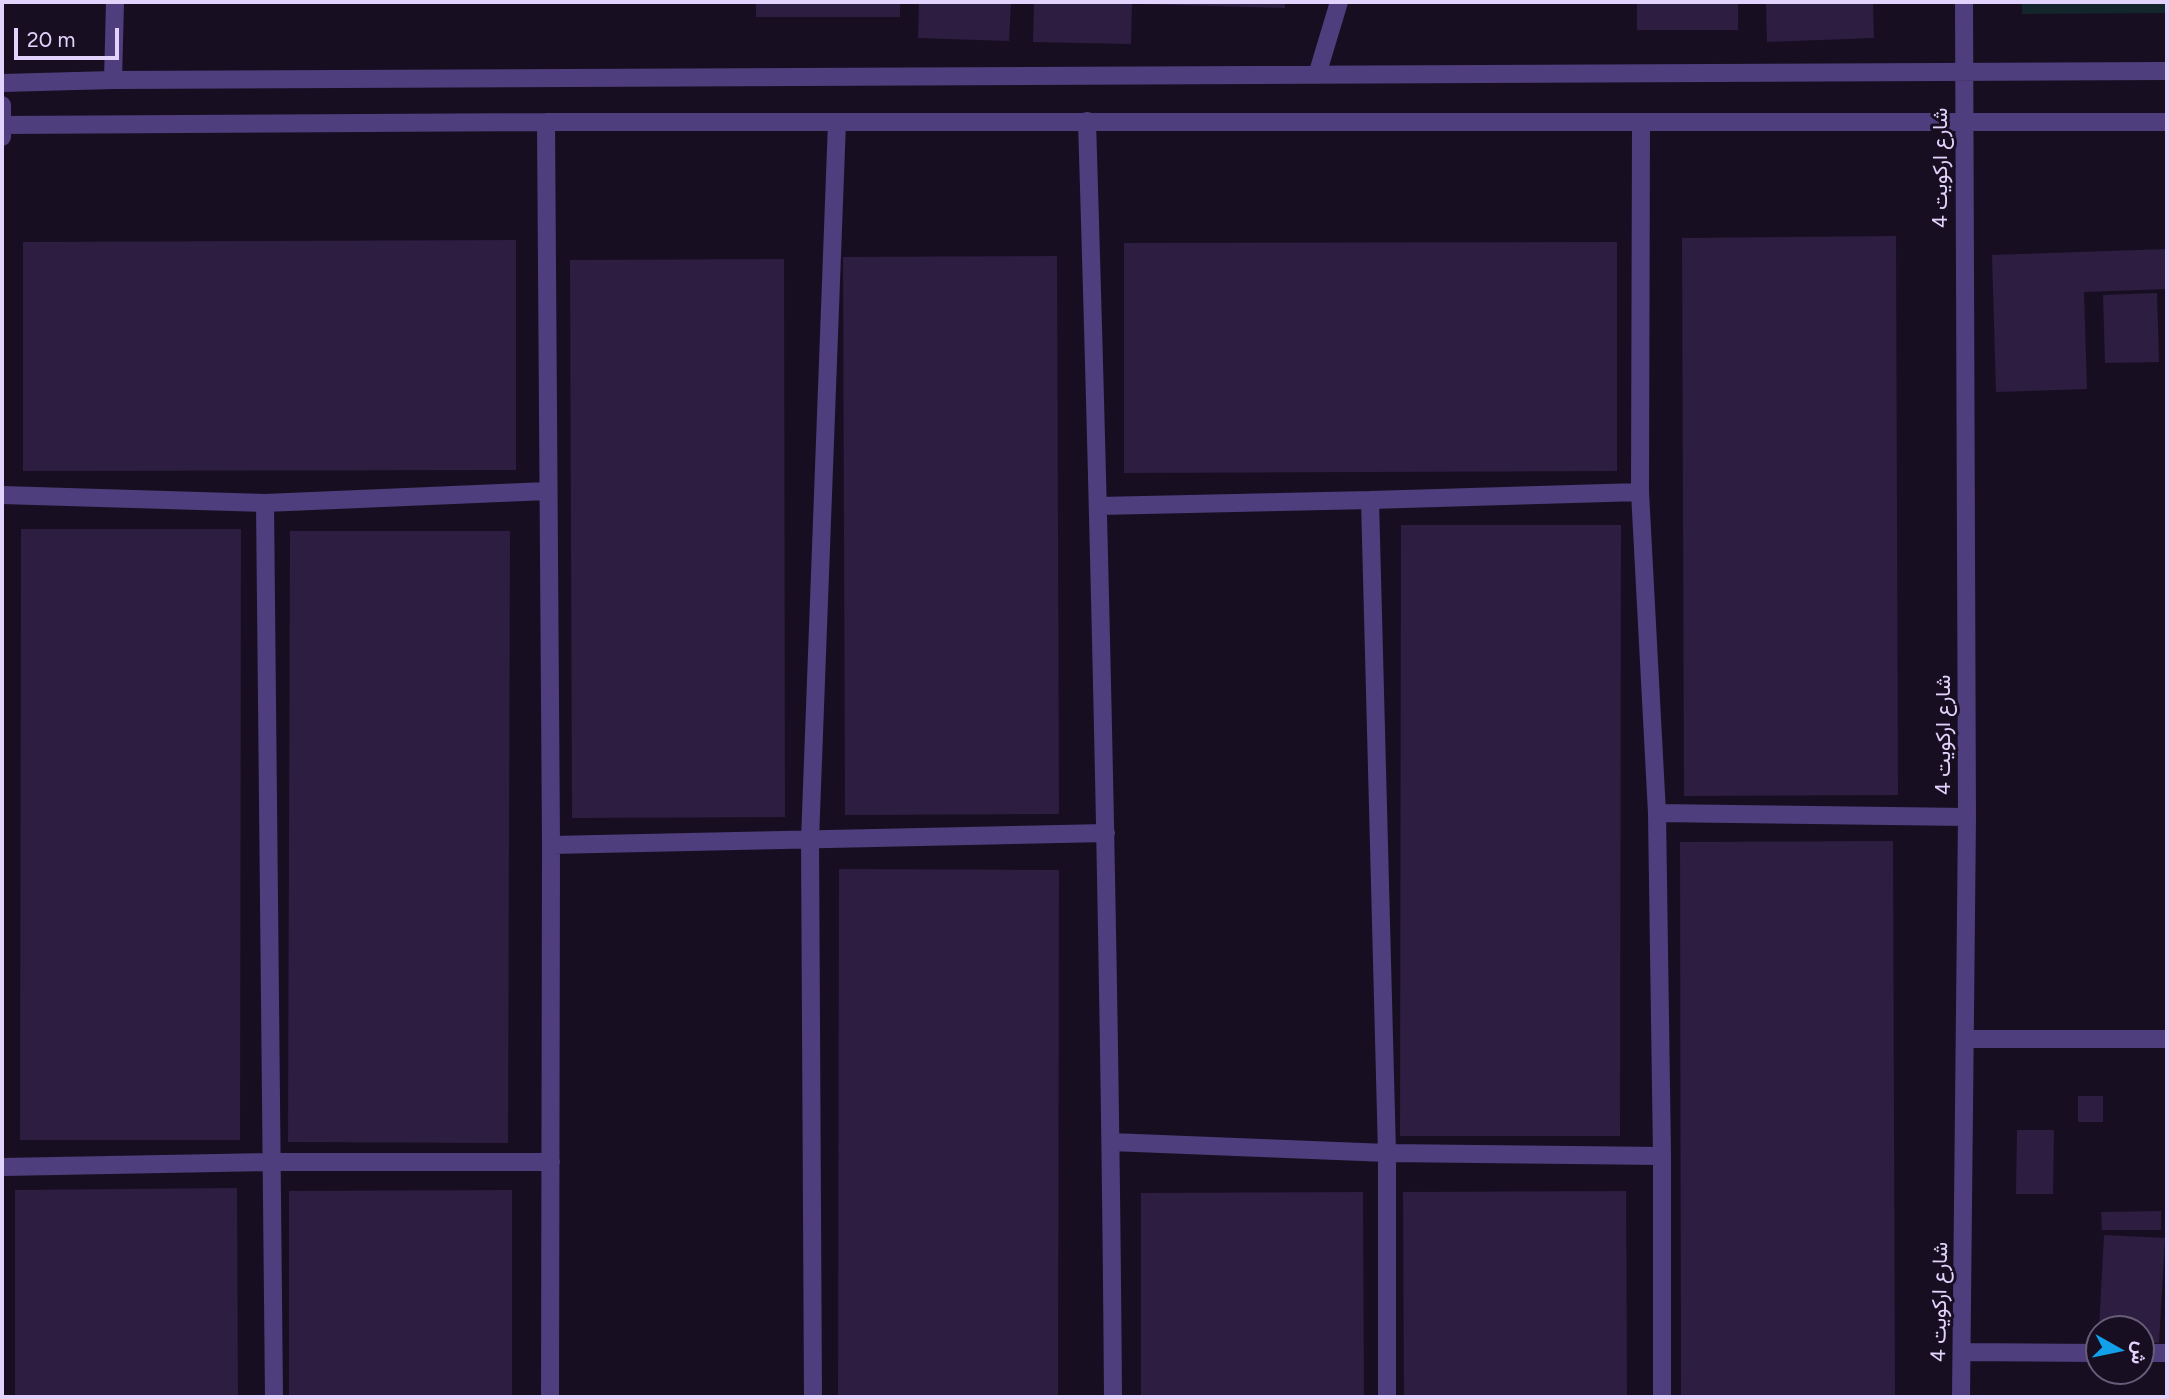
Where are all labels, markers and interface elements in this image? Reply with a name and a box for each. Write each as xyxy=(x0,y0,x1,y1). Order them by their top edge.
scale bar xyxy=(18,14,122,58)
text: 20 m xyxy=(27,27,75,52)
street label: شارع اركويت 4 xyxy=(1928,108,1954,228)
street label: شارع اركويت 4 xyxy=(1931,675,1957,795)
street label: شارع اركويت 4 xyxy=(1926,1242,1954,1362)
north arrow xyxy=(2085,1315,2155,1385)
text: ش xyxy=(2126,1340,2152,1366)

